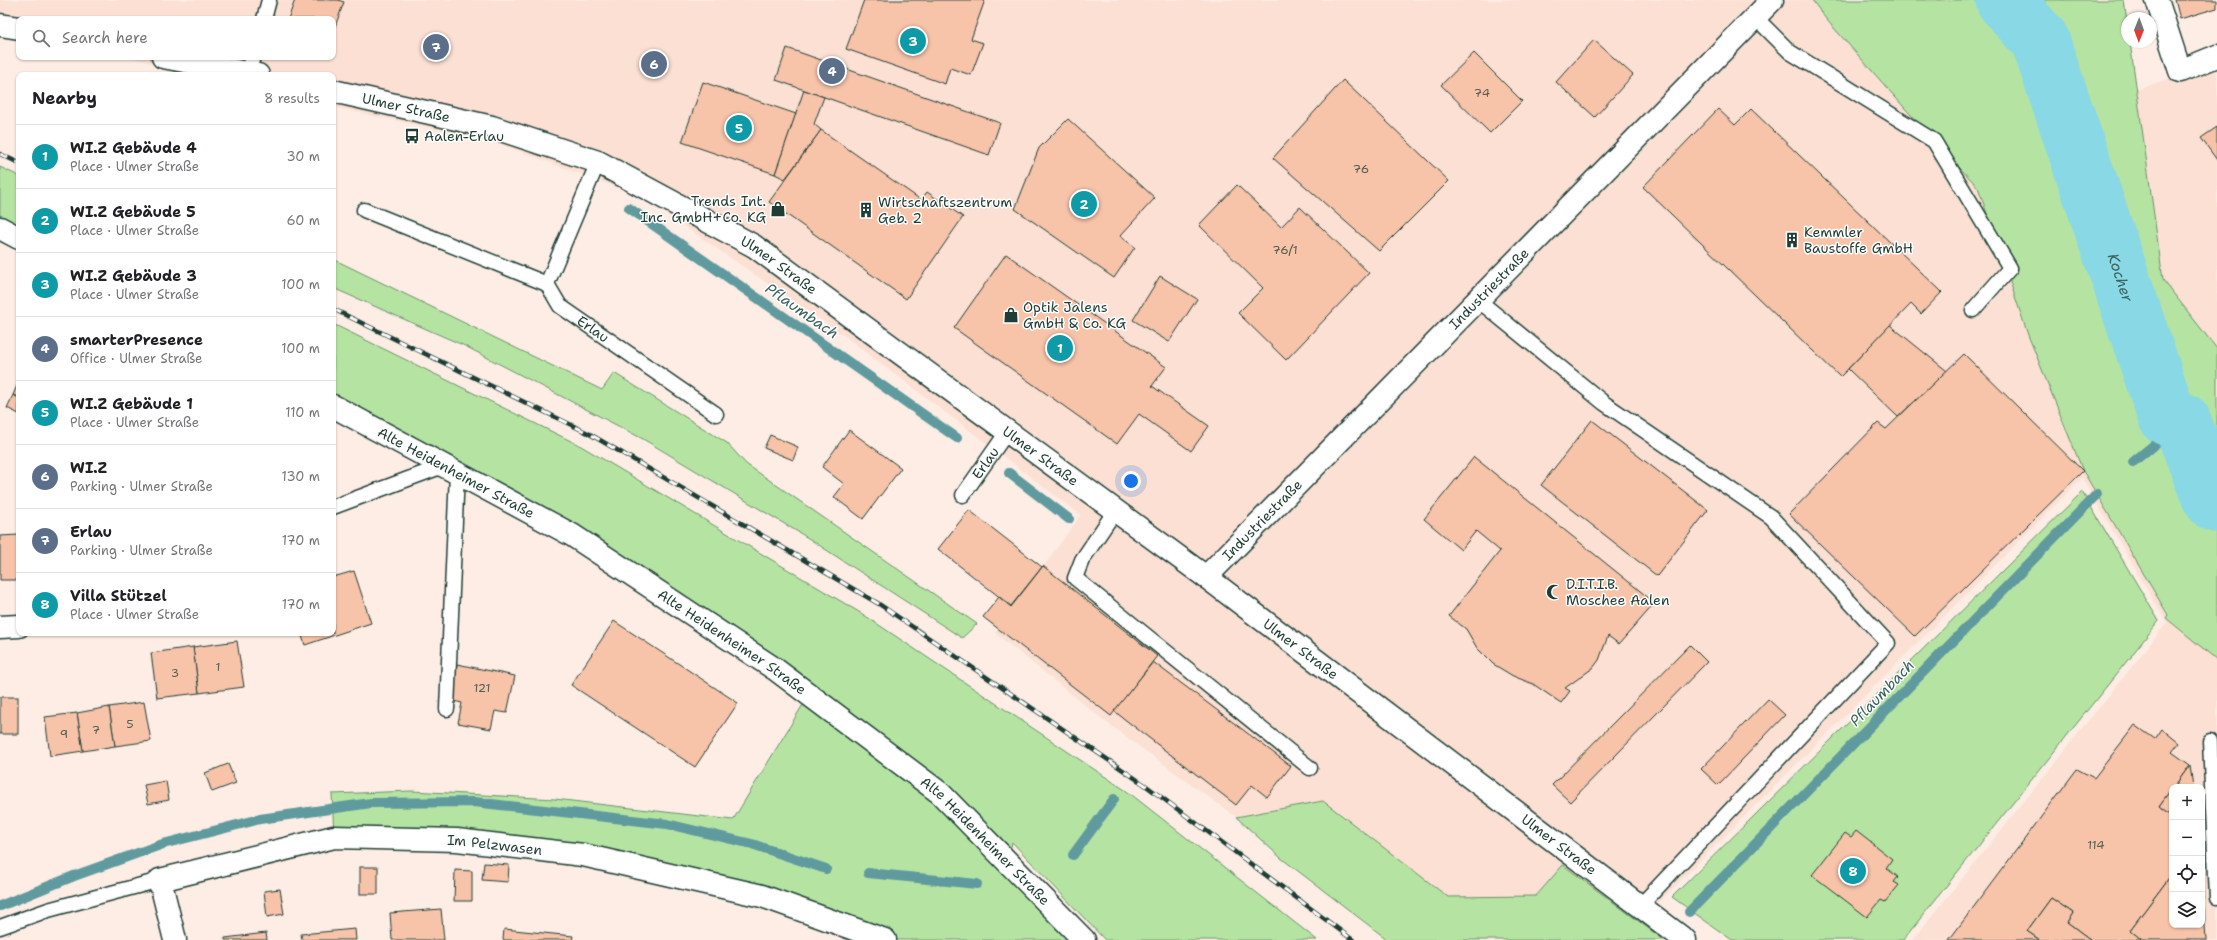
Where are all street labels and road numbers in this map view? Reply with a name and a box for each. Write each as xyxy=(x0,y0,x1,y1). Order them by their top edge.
street label: Ulmer Straße xyxy=(360,89,452,126)
street label: Ulmer Straße xyxy=(738,232,821,298)
street label: Industriestraße xyxy=(1445,244,1533,333)
street label: Erlau xyxy=(573,311,613,346)
street label: Ulmer Straße xyxy=(999,422,1082,490)
street label: Alte Heidenheimer Straße xyxy=(375,423,538,522)
street label: Erlau xyxy=(968,443,1003,483)
street label: Industriestraße xyxy=(1218,475,1306,564)
street label: Alte Heidenheimer Straße xyxy=(654,585,810,698)
street label: Ulmer Straße xyxy=(1260,615,1342,683)
street label: Alte Heidenheimer Straße xyxy=(917,773,1054,909)
street label: Ulmer Straße xyxy=(1518,810,1600,879)
street label: Im Pelzwasen xyxy=(447,831,544,859)

